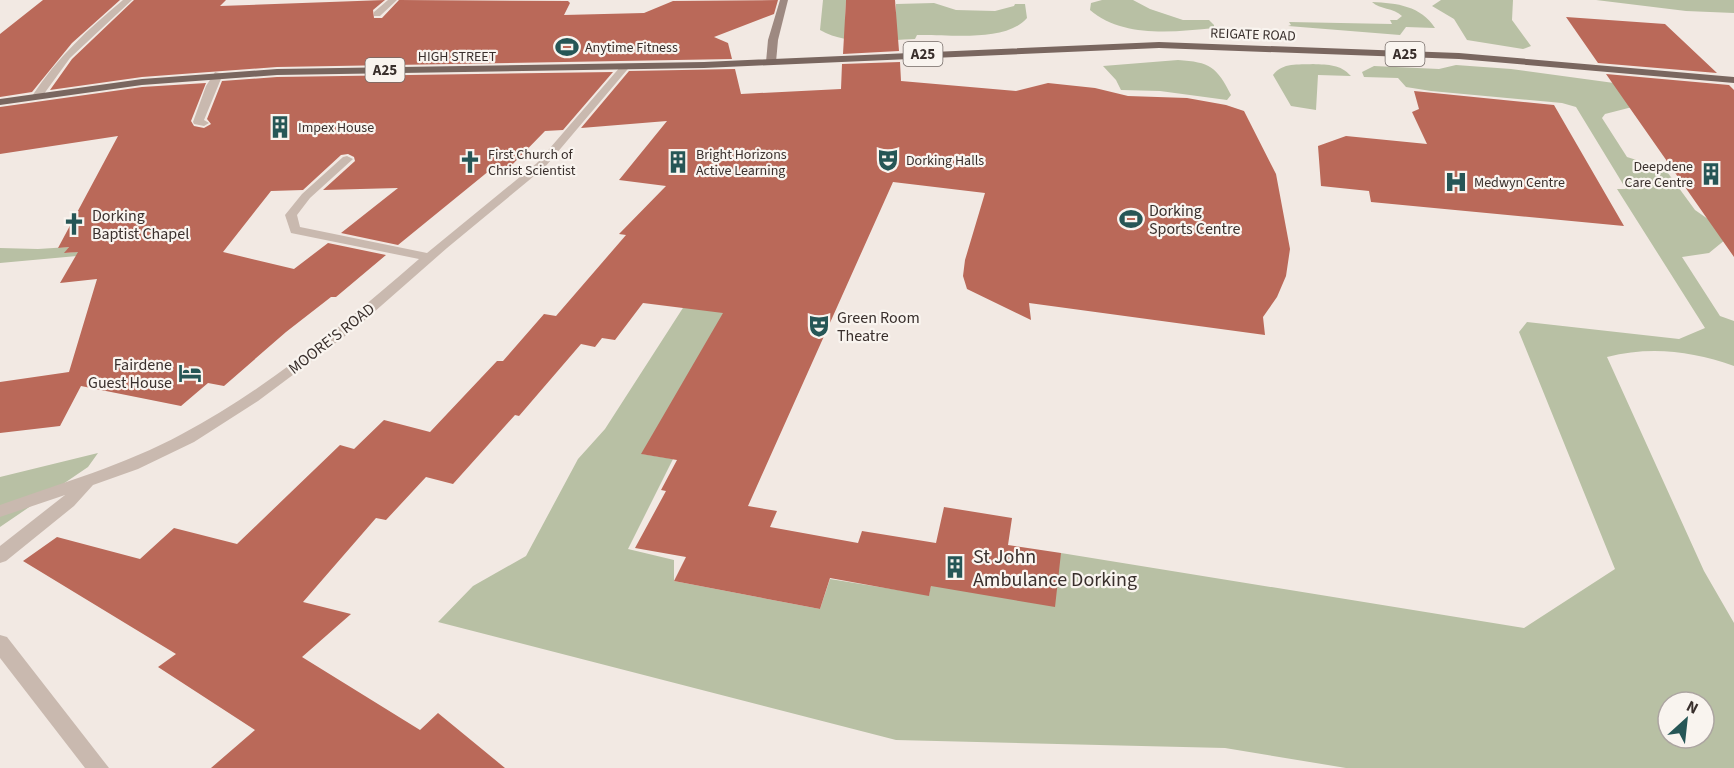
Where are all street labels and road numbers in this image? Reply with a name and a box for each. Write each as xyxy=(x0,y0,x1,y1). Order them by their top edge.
street label: REIGATE ROAD xyxy=(1210,24,1296,46)
road number: A25 xyxy=(904,42,942,66)
road number: A25 xyxy=(1386,42,1424,66)
street label: HIGH STREET xyxy=(418,47,497,67)
road number: A25 xyxy=(366,58,404,82)
street label: MOORE'S ROAD xyxy=(284,298,380,379)

